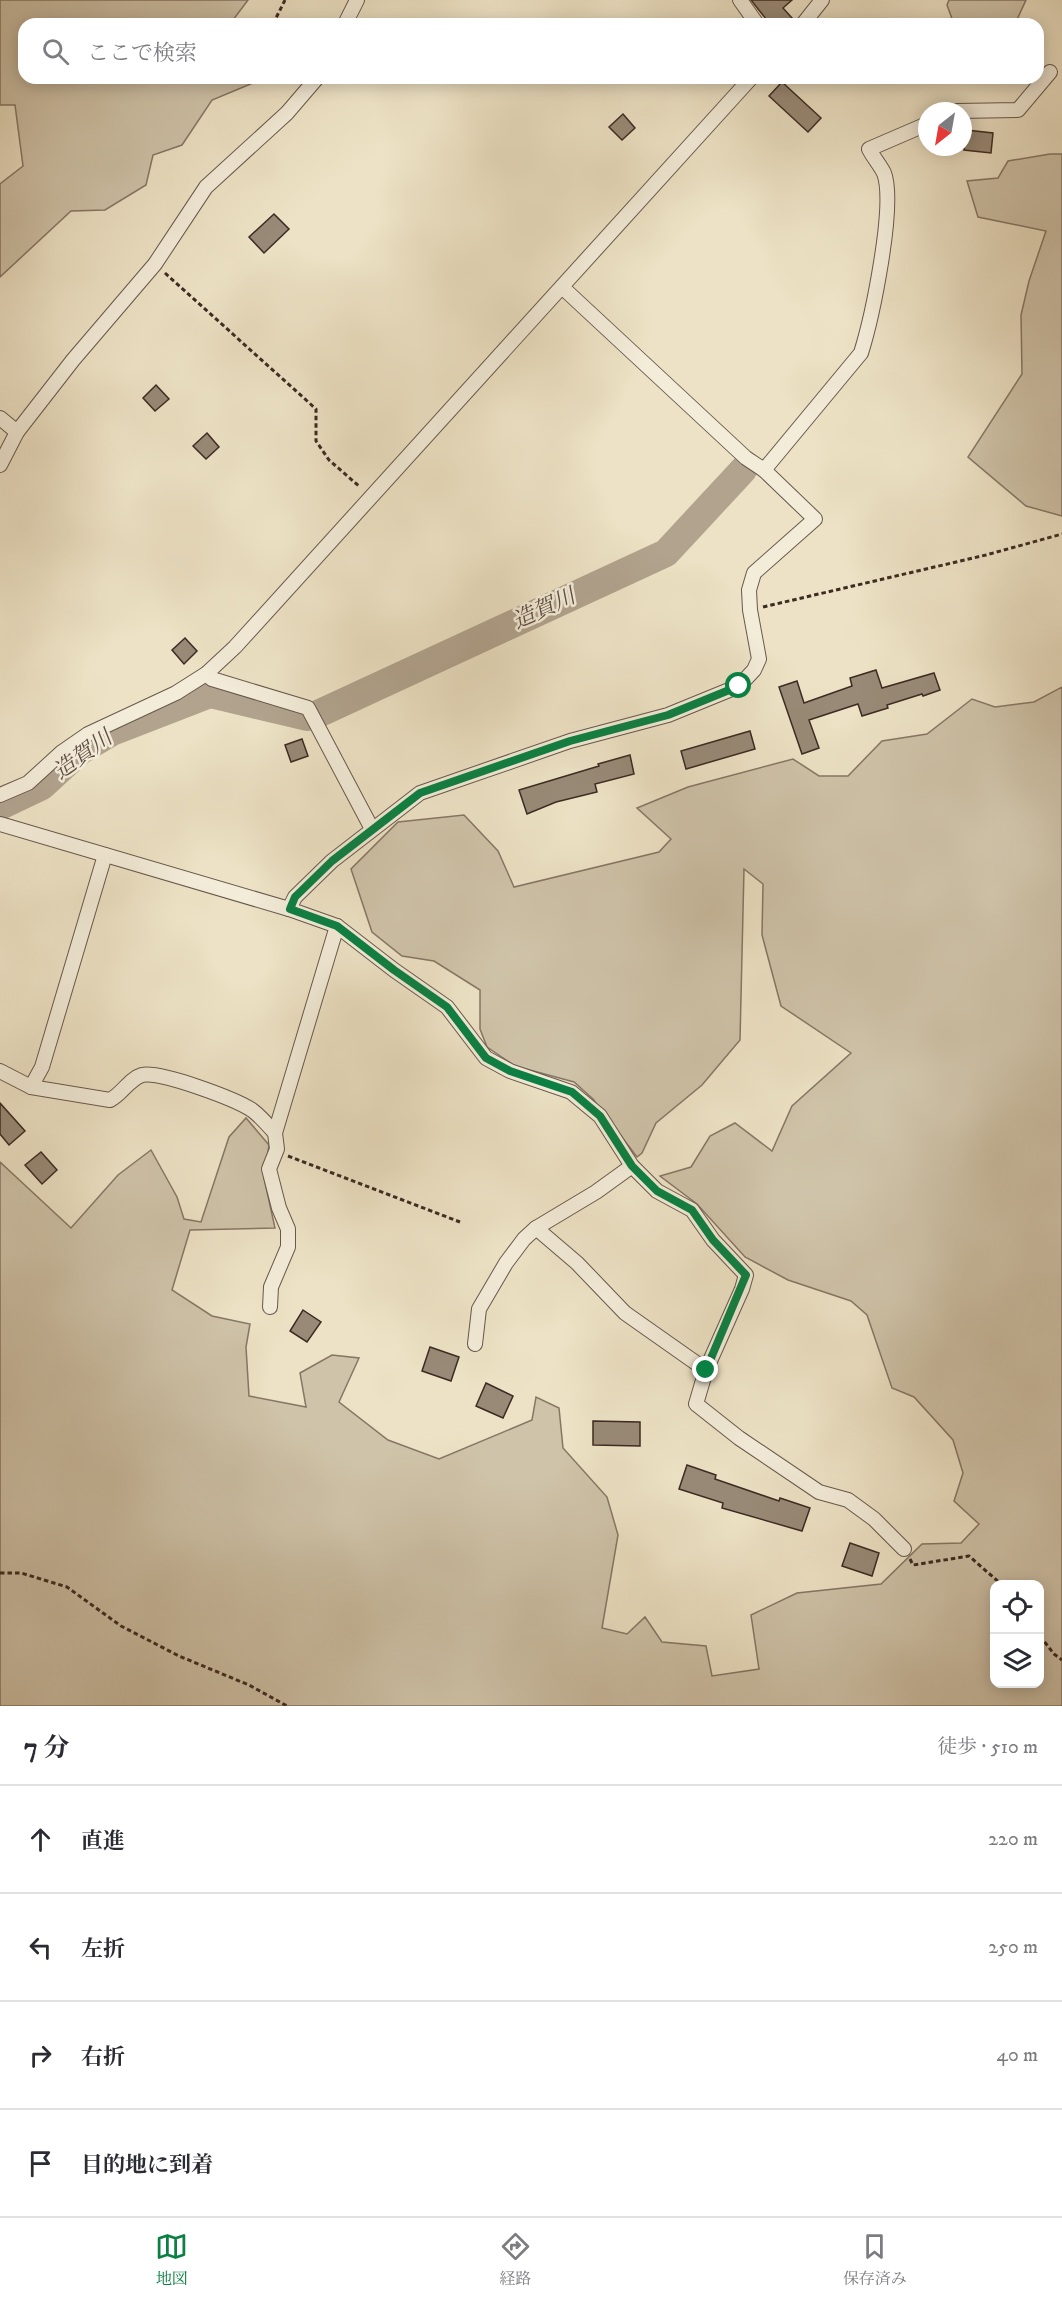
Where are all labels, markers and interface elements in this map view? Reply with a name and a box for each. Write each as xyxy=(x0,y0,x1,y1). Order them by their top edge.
search box xyxy=(18,18,1044,84)
icon: search xyxy=(39,35,72,68)
text: ここで検索 xyxy=(87,40,197,67)
north arrow xyxy=(918,102,972,156)
water label: 造賀川 xyxy=(508,582,581,635)
route start xyxy=(725,672,751,698)
water label: 造賀川 xyxy=(48,724,119,785)
route end xyxy=(692,1356,718,1382)
map controls xyxy=(990,1580,1044,1688)
button: locate xyxy=(990,1580,1044,1634)
button: layers xyxy=(990,1634,1044,1688)
text: 7 分 xyxy=(24,1732,69,1765)
text: 徒歩 · 510 m xyxy=(937,1735,1038,1760)
icon: ahead xyxy=(24,1823,57,1856)
text: 220 m xyxy=(988,1827,1038,1852)
text: 直進 xyxy=(81,1828,125,1855)
icon: left xyxy=(24,1931,57,1964)
text: 250 m xyxy=(988,1935,1038,1960)
text: 左折 xyxy=(81,1936,125,1963)
icon: right xyxy=(24,2039,57,2072)
text: 40 m xyxy=(996,2043,1038,2068)
text: 右折 xyxy=(81,2044,125,2071)
icon: arrive xyxy=(24,2147,57,2180)
text: 目的地に到着 xyxy=(81,2152,213,2179)
tab: 地図 xyxy=(155,2230,188,2289)
tab: 経路 xyxy=(499,2230,532,2289)
tab: 保存済み xyxy=(843,2230,907,2289)

